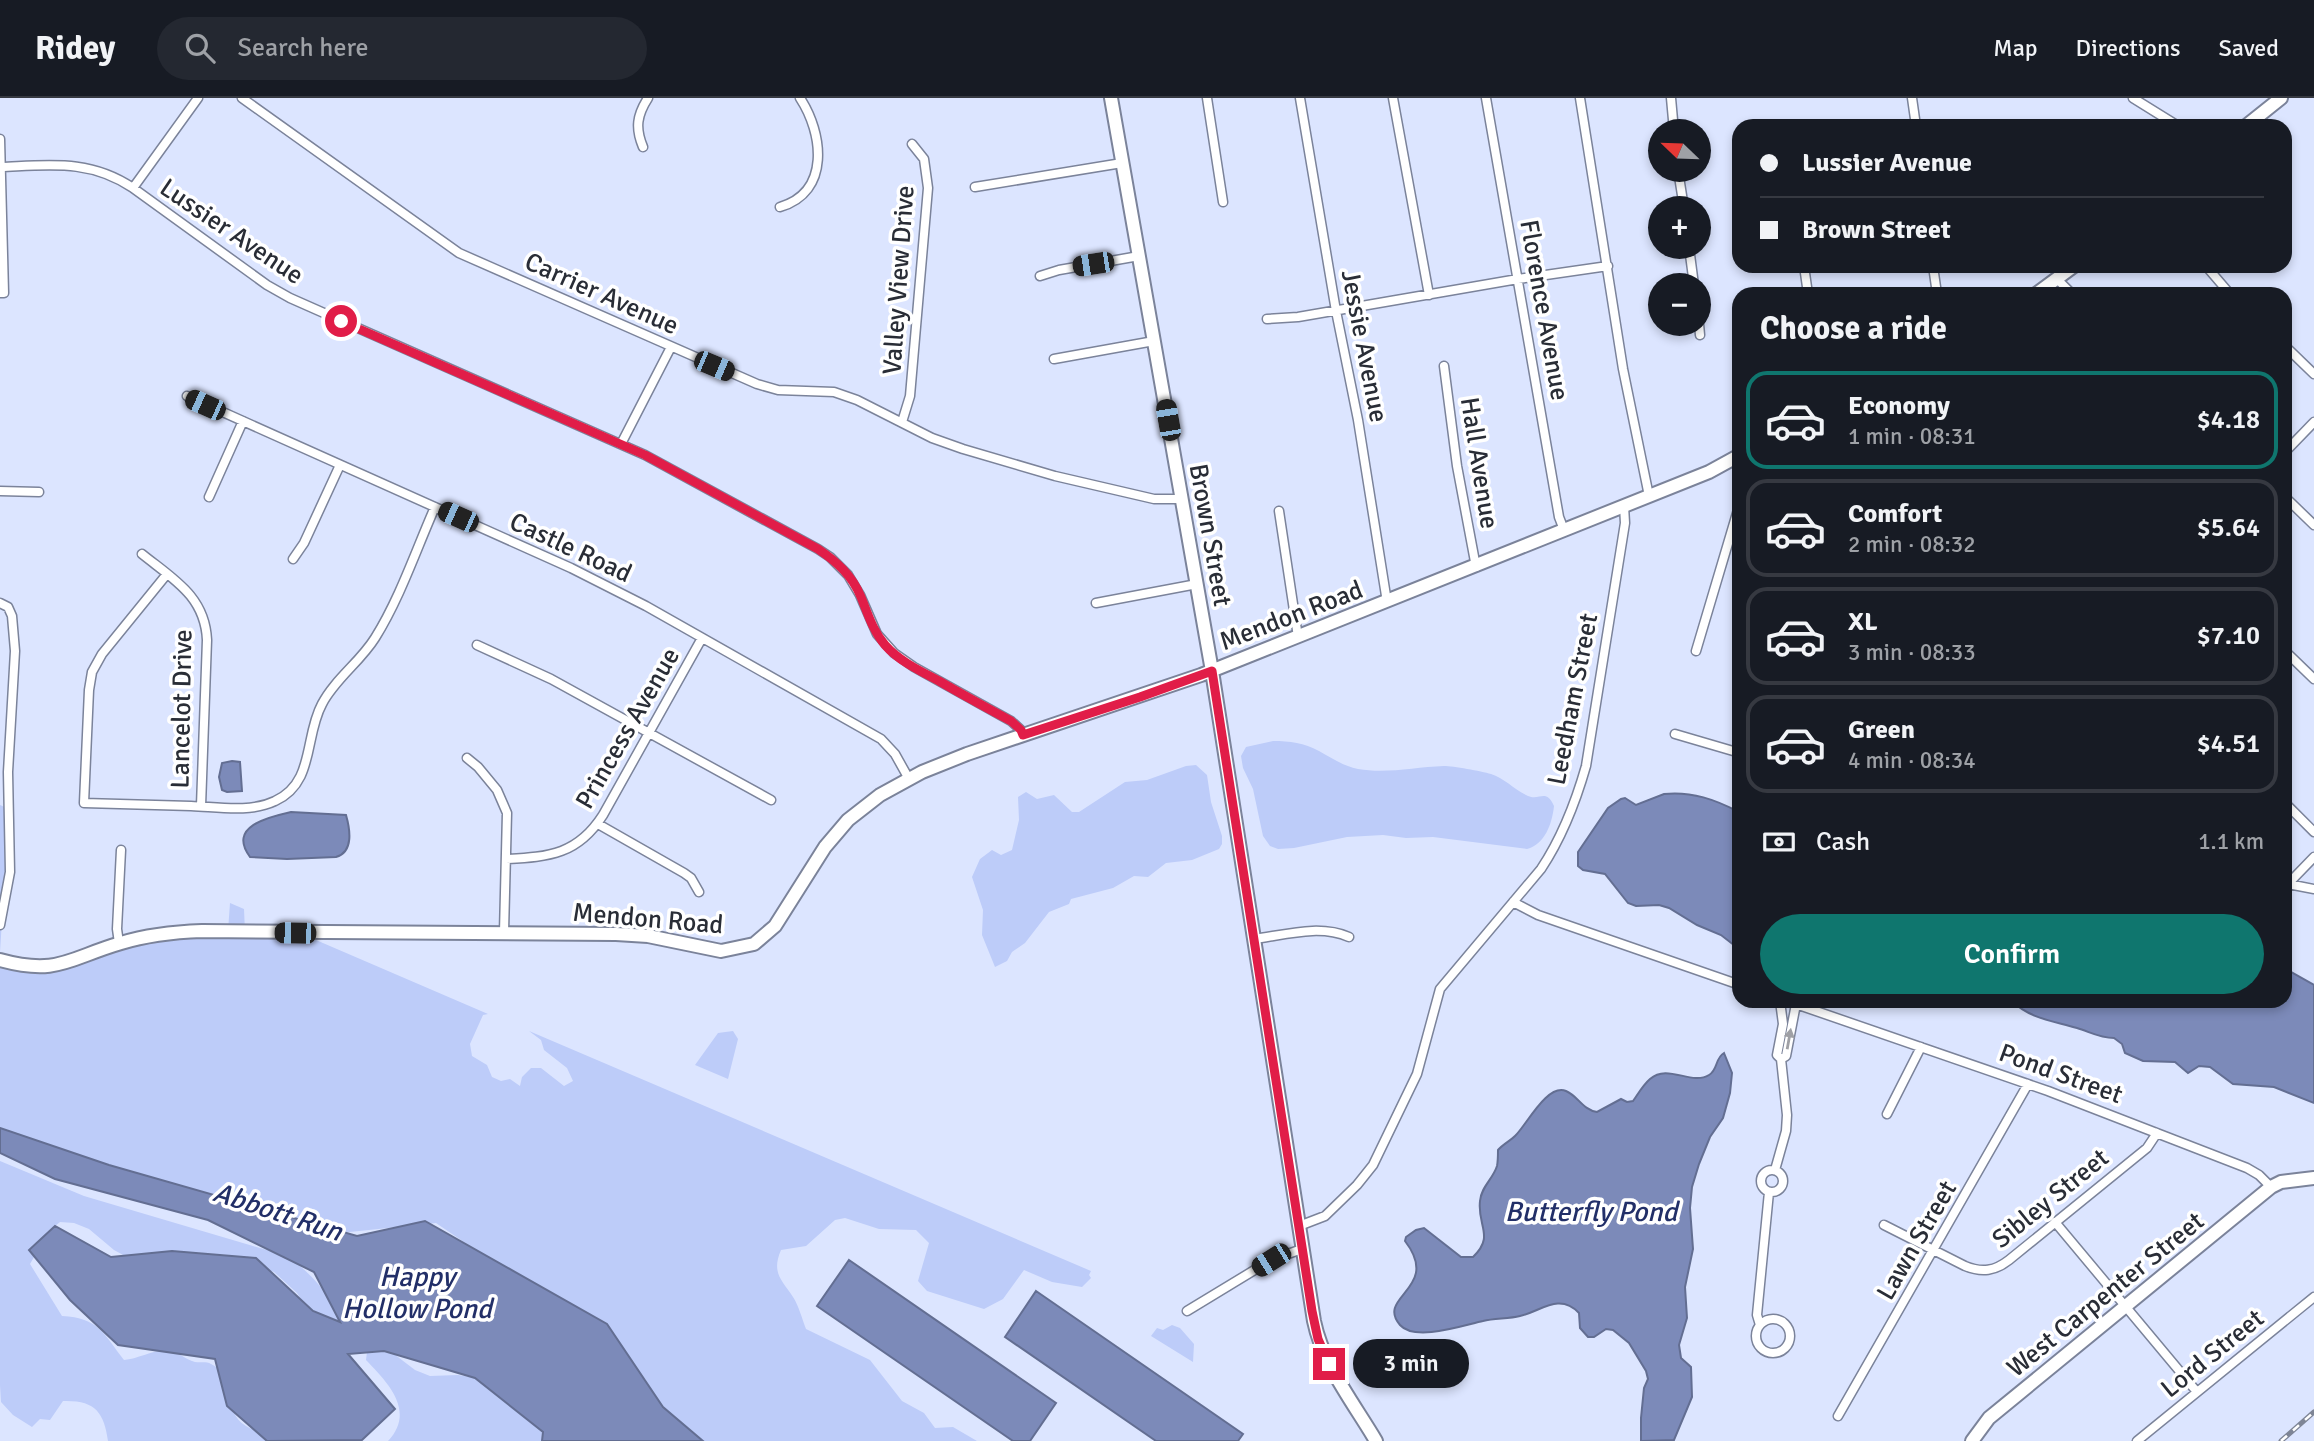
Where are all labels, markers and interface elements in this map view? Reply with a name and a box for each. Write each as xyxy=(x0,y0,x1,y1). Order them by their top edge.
search box xyxy=(157,17,647,80)
text: Ridey xyxy=(35,28,115,69)
icon: search xyxy=(181,29,219,67)
text: Search here xyxy=(237,32,369,64)
text: Map xyxy=(1993,33,2038,63)
text: Directions xyxy=(2076,33,2181,63)
text: Saved xyxy=(2219,33,2279,63)
north arrow xyxy=(1648,119,1712,182)
map controls xyxy=(1648,119,1711,336)
text: Lussier Avenue xyxy=(1802,147,1972,179)
street label: Lussier Avenue xyxy=(153,172,309,292)
street label: Valley View Drive xyxy=(876,184,922,376)
button: + xyxy=(1648,196,1711,259)
text: Brown Street xyxy=(1802,214,1951,246)
street label: Florence Avenue xyxy=(1512,217,1576,403)
street label: Carrier Avenue xyxy=(520,246,683,342)
car xyxy=(1071,250,1116,278)
street label: Jessie Avenue xyxy=(1334,267,1394,425)
button: − xyxy=(1648,273,1711,336)
route start xyxy=(325,305,357,337)
text: Choose a ride xyxy=(1760,309,1947,348)
car xyxy=(691,348,738,384)
car xyxy=(182,387,229,423)
icon: car xyxy=(1764,389,1827,452)
text: Economy xyxy=(1848,390,1950,422)
street label: Hall Avenue xyxy=(1453,395,1505,531)
car xyxy=(1155,397,1182,443)
text: $4.18 xyxy=(2197,404,2260,436)
text: 1 min · 08:31 xyxy=(1848,422,1976,451)
street label: Brown Street xyxy=(1182,461,1238,609)
icon: car xyxy=(1764,497,1827,560)
text: Comfort xyxy=(1848,498,1942,530)
car xyxy=(435,499,482,535)
street label: Castle Road xyxy=(504,506,637,590)
text: $5.64 xyxy=(2197,512,2260,544)
text: 2 min · 08:32 xyxy=(1848,530,1976,559)
street label: Mendon Road xyxy=(1215,574,1368,658)
icon: car xyxy=(1764,605,1827,668)
text: XL xyxy=(1848,606,1878,638)
street label: Leedham Street xyxy=(1541,611,1605,788)
text: $7.10 xyxy=(2197,620,2260,652)
street label: Lancelot Drive xyxy=(165,629,199,789)
text: 3 min · 08:33 xyxy=(1848,638,1976,667)
street label: Princess Avenue xyxy=(569,642,687,815)
icon: car xyxy=(1764,713,1827,776)
text: Green xyxy=(1848,714,1915,746)
text: $4.51 xyxy=(2197,728,2260,760)
text: 4 min · 08:34 xyxy=(1848,746,1976,775)
icon: cash xyxy=(1760,823,1798,861)
text: Cash xyxy=(1816,826,1870,858)
text: 1.1 km xyxy=(2198,827,2264,856)
street label: Mendon Road xyxy=(571,896,725,942)
button: Confirm xyxy=(1760,914,2264,994)
car xyxy=(274,922,317,944)
one-way arrow xyxy=(1784,1028,1795,1050)
street label: Pond Street xyxy=(1995,1037,2127,1111)
street label: Sibley Street xyxy=(1986,1142,2115,1256)
water label: Abbott Run xyxy=(209,1175,347,1249)
street label: Lawn Street xyxy=(1870,1175,1964,1306)
water label: Butterfly Pond xyxy=(1505,1195,1681,1229)
street label: West Carpenter Street xyxy=(2001,1205,2211,1384)
car xyxy=(1248,1240,1295,1280)
water label: Happy Hollow Pond xyxy=(342,1260,495,1326)
street label: Lord Street xyxy=(2155,1303,2270,1405)
callout: 3 min xyxy=(1354,1340,1469,1388)
route end xyxy=(1313,1348,1345,1380)
text: 3 min xyxy=(1383,1349,1439,1378)

